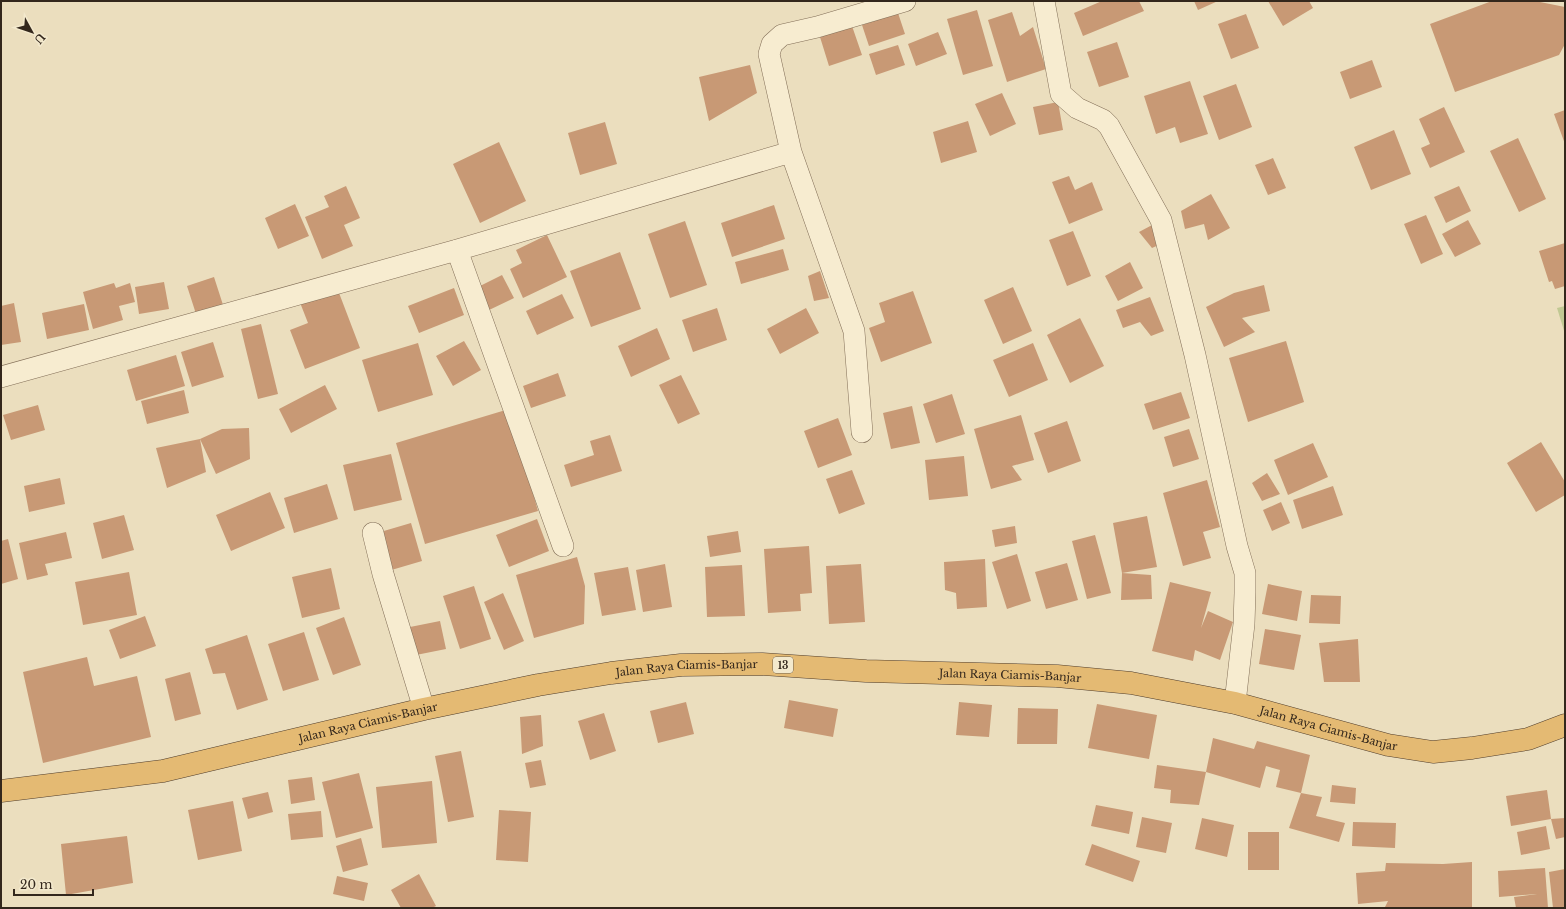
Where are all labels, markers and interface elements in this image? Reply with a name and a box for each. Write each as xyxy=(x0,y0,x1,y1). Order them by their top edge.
north arrow xyxy=(12,12,52,52)
text: U xyxy=(31,30,48,47)
street label: Jalan Raya Ciamis-Banjar xyxy=(613,657,759,680)
road number: 13 xyxy=(773,657,793,673)
street label: Jalan Raya Ciamis-Banjar xyxy=(937,666,1083,685)
street label: Jalan Raya Ciamis-Banjar xyxy=(295,699,440,746)
street label: Jalan Raya Ciamis-Banjar xyxy=(1256,703,1399,753)
scale bar xyxy=(14,871,93,897)
text: 20 m xyxy=(20,877,52,892)

